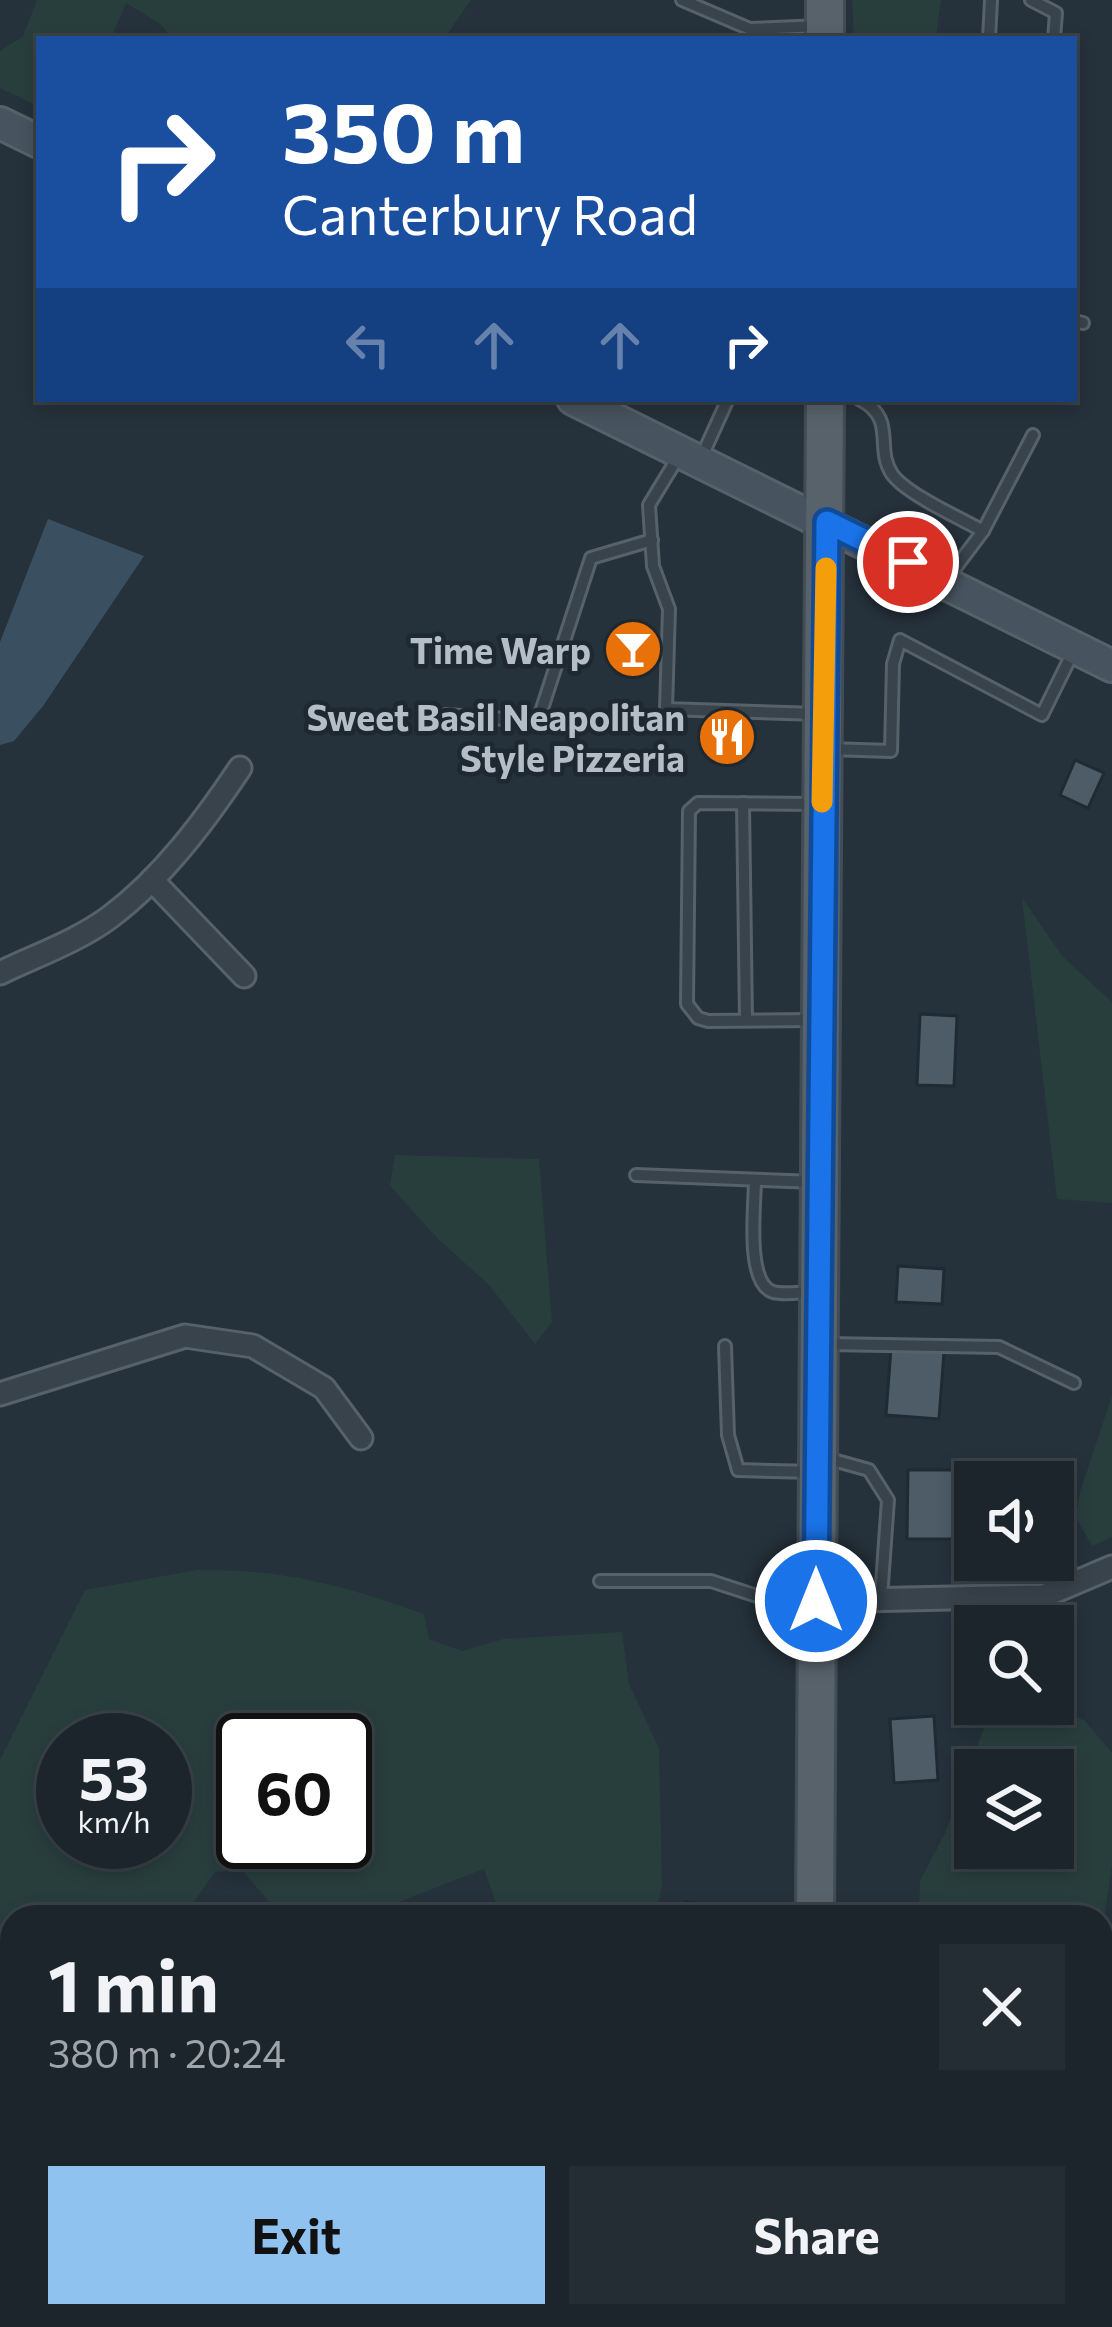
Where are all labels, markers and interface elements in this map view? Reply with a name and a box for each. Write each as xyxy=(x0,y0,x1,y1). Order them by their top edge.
text: 350 m xyxy=(282,78,525,180)
icon: right xyxy=(84,84,240,240)
text: Canterbury Road xyxy=(282,180,698,246)
icon: left xyxy=(335,312,401,378)
icon: ahead xyxy=(461,312,527,378)
icon: ahead xyxy=(587,312,653,378)
icon: right xyxy=(713,312,779,378)
pin xyxy=(857,511,959,613)
icon: arrive xyxy=(875,529,941,595)
bar icon: Time Warp xyxy=(602,618,664,680)
place label: Time Warp xyxy=(410,627,591,671)
place label: Sweet Basil Neapolitan Style Pizzeria xyxy=(306,694,685,779)
restaurant icon: Sweet Basil Neapolitan Style Pizzeria xyxy=(696,706,758,768)
map controls xyxy=(954,1461,1074,1869)
button: sound xyxy=(954,1461,1074,1581)
position arrow xyxy=(753,1538,879,1664)
button: search xyxy=(954,1605,1074,1725)
speed limit sign: 60 xyxy=(216,1713,372,1869)
text: 53 xyxy=(79,1739,149,1812)
button: layers xyxy=(954,1749,1074,1869)
text: km/h xyxy=(78,1802,150,1839)
text: 1 min xyxy=(48,1939,219,2027)
button: close xyxy=(939,1944,1065,2070)
text: 380 m · 20:24 xyxy=(48,2028,286,2076)
button: Exit xyxy=(48,2166,545,2304)
button: Share xyxy=(569,2166,1065,2304)

